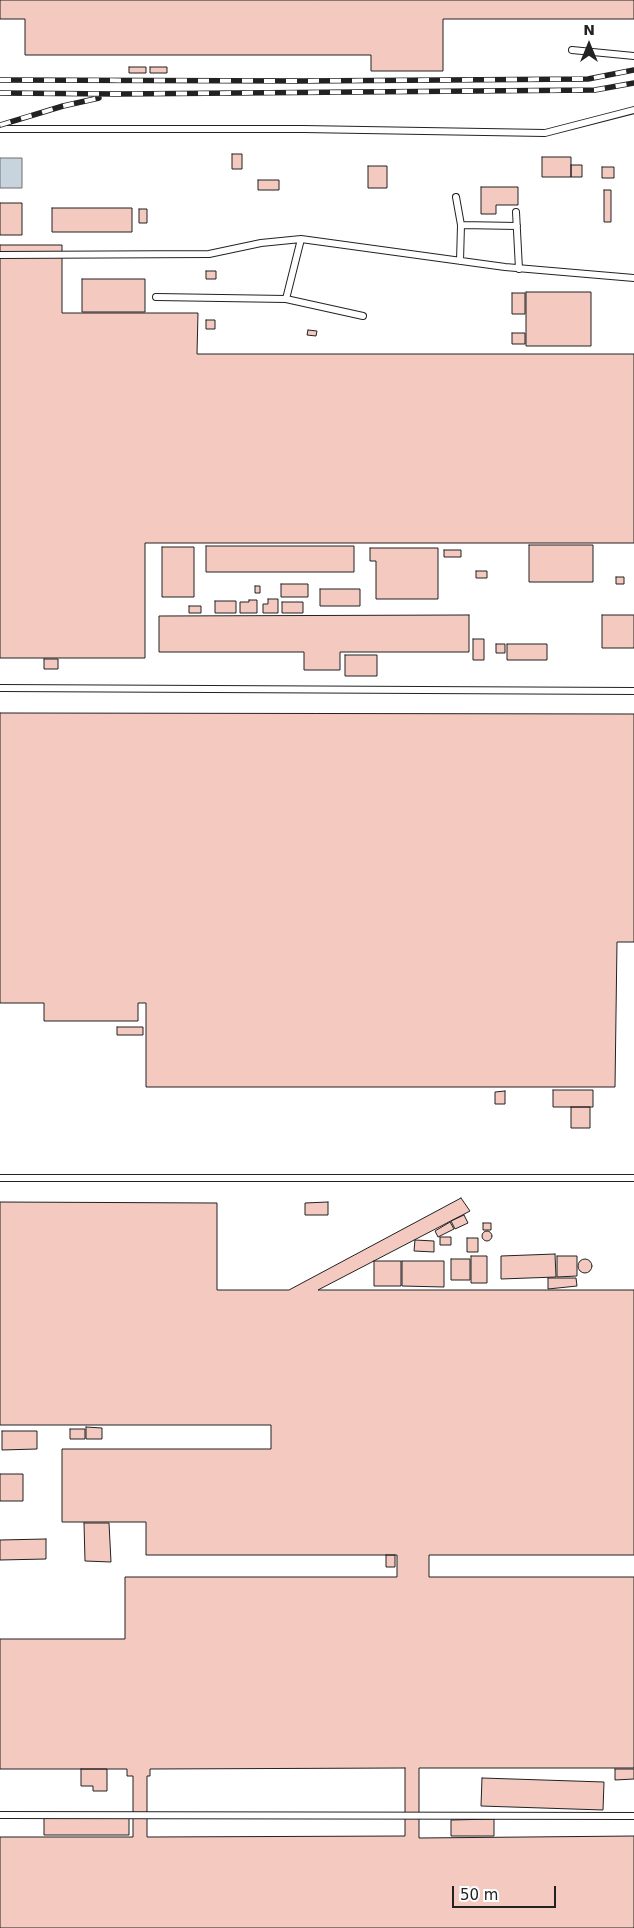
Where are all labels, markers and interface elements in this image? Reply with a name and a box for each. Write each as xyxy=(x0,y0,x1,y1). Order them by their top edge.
north arrow xyxy=(564,20,614,70)
text: N xyxy=(583,22,595,38)
scale bar xyxy=(454,1876,558,1908)
text: 50 m xyxy=(460,1886,498,1904)

